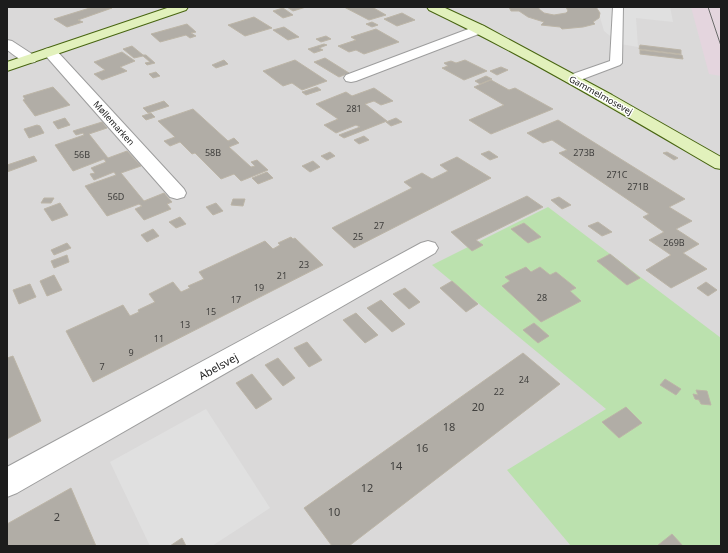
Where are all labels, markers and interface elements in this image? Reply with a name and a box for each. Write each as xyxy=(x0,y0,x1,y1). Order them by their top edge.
street label: Gammelmosevej xyxy=(567,72,635,118)
street label: Møllemarken xyxy=(90,98,138,148)
house number: 281 xyxy=(346,102,362,115)
house number: 58B xyxy=(205,146,221,159)
house number: 273B xyxy=(573,146,595,159)
house number: 56B xyxy=(74,148,90,161)
house number: 271C xyxy=(606,168,628,181)
house number: 271B xyxy=(627,180,649,193)
house number: 56D xyxy=(108,190,125,203)
house number: 27 xyxy=(374,219,384,232)
house number: 25 xyxy=(353,230,363,243)
house number: 269B xyxy=(663,236,685,249)
house number: 23 xyxy=(299,258,309,271)
house number: 21 xyxy=(277,269,287,282)
house number: 19 xyxy=(254,281,264,294)
house number: 28 xyxy=(537,291,547,304)
house number: 17 xyxy=(231,293,241,306)
house number: 15 xyxy=(206,305,216,318)
house number: 13 xyxy=(180,318,190,331)
house number: 11 xyxy=(154,332,164,345)
house number: 9 xyxy=(128,346,134,359)
street label: Abelsvej xyxy=(196,349,240,383)
house number: 7 xyxy=(99,360,105,373)
house number: 24 xyxy=(519,373,529,386)
house number: 22 xyxy=(494,385,504,398)
house number: 20 xyxy=(472,399,484,414)
house number: 18 xyxy=(443,419,455,434)
house number: 16 xyxy=(416,440,428,455)
house number: 14 xyxy=(390,458,403,473)
house number: 12 xyxy=(361,480,373,495)
house number: 10 xyxy=(328,504,340,519)
house number: 2 xyxy=(54,509,60,524)

